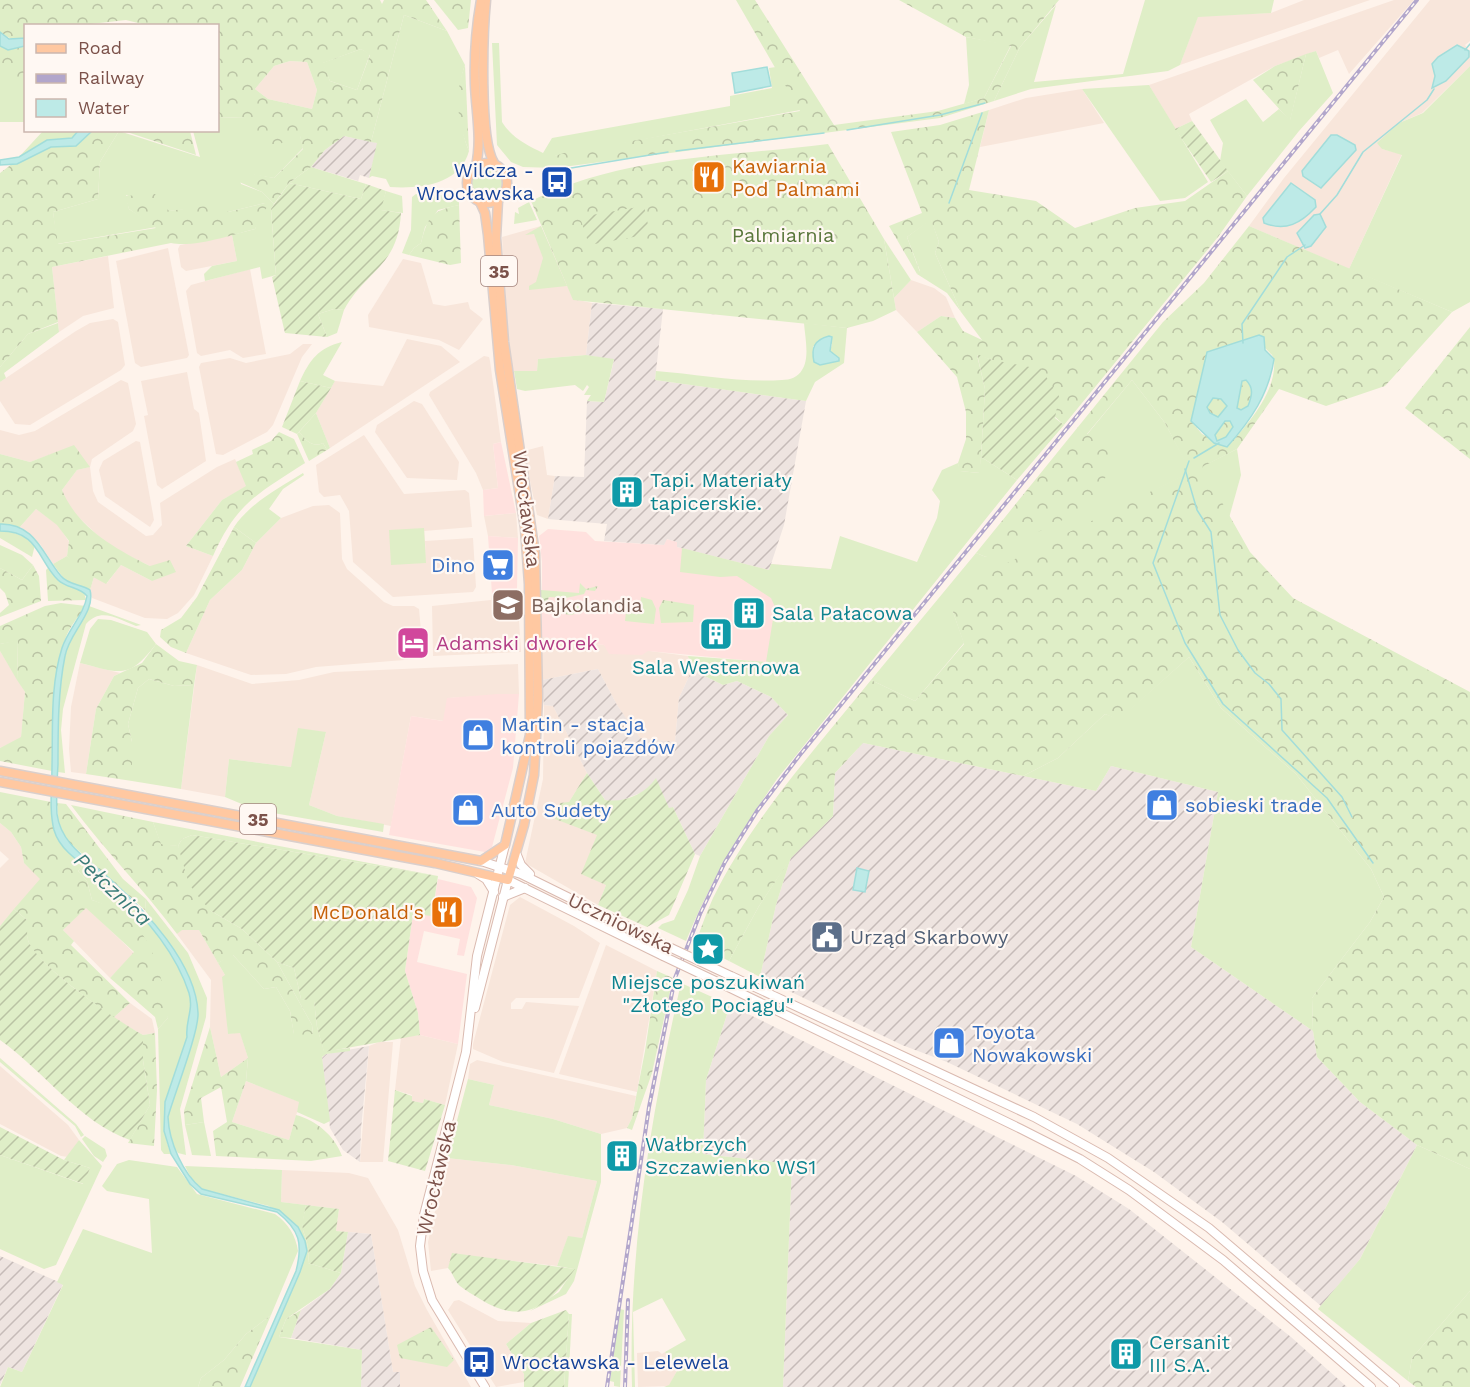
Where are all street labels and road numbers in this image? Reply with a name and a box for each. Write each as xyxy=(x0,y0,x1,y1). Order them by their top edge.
road number: 35 xyxy=(481,256,517,286)
street label: Wrocławska xyxy=(508,449,546,569)
road number: 35 xyxy=(240,804,276,834)
street label: Uczniowska xyxy=(564,887,678,959)
street label: Wrocławska xyxy=(411,1118,461,1238)

